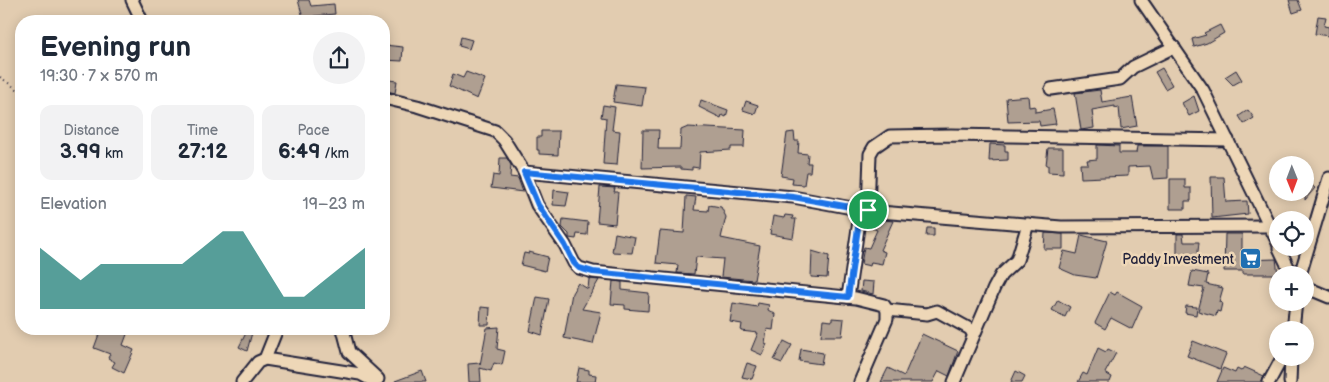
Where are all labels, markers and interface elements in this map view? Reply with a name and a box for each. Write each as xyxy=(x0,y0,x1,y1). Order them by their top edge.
text: Evening run xyxy=(40,31,191,64)
button: share xyxy=(313,32,365,84)
text: 19:30 · 7 × 570 m xyxy=(40,67,158,86)
text: Distance xyxy=(64,122,119,139)
text: Time xyxy=(187,122,218,139)
text: Pace xyxy=(298,122,329,139)
text: 3.99 xyxy=(60,139,101,164)
text: 27:12 xyxy=(177,139,228,164)
text: 6:49 xyxy=(278,139,320,164)
text: km xyxy=(101,145,123,162)
text: /km xyxy=(320,145,349,162)
north arrow xyxy=(1269,156,1314,201)
map controls xyxy=(1269,156,1314,366)
pin xyxy=(847,189,889,231)
text: Elevation xyxy=(40,195,107,214)
text: 19–23 m xyxy=(303,195,365,214)
icon: arrive xyxy=(854,196,882,224)
button: locate xyxy=(1269,211,1314,256)
supermarket icon: Paddy Investment xyxy=(1238,247,1262,271)
place label: Paddy Investment xyxy=(1122,251,1235,268)
button: + xyxy=(1269,266,1314,311)
button: − xyxy=(1269,321,1314,366)

